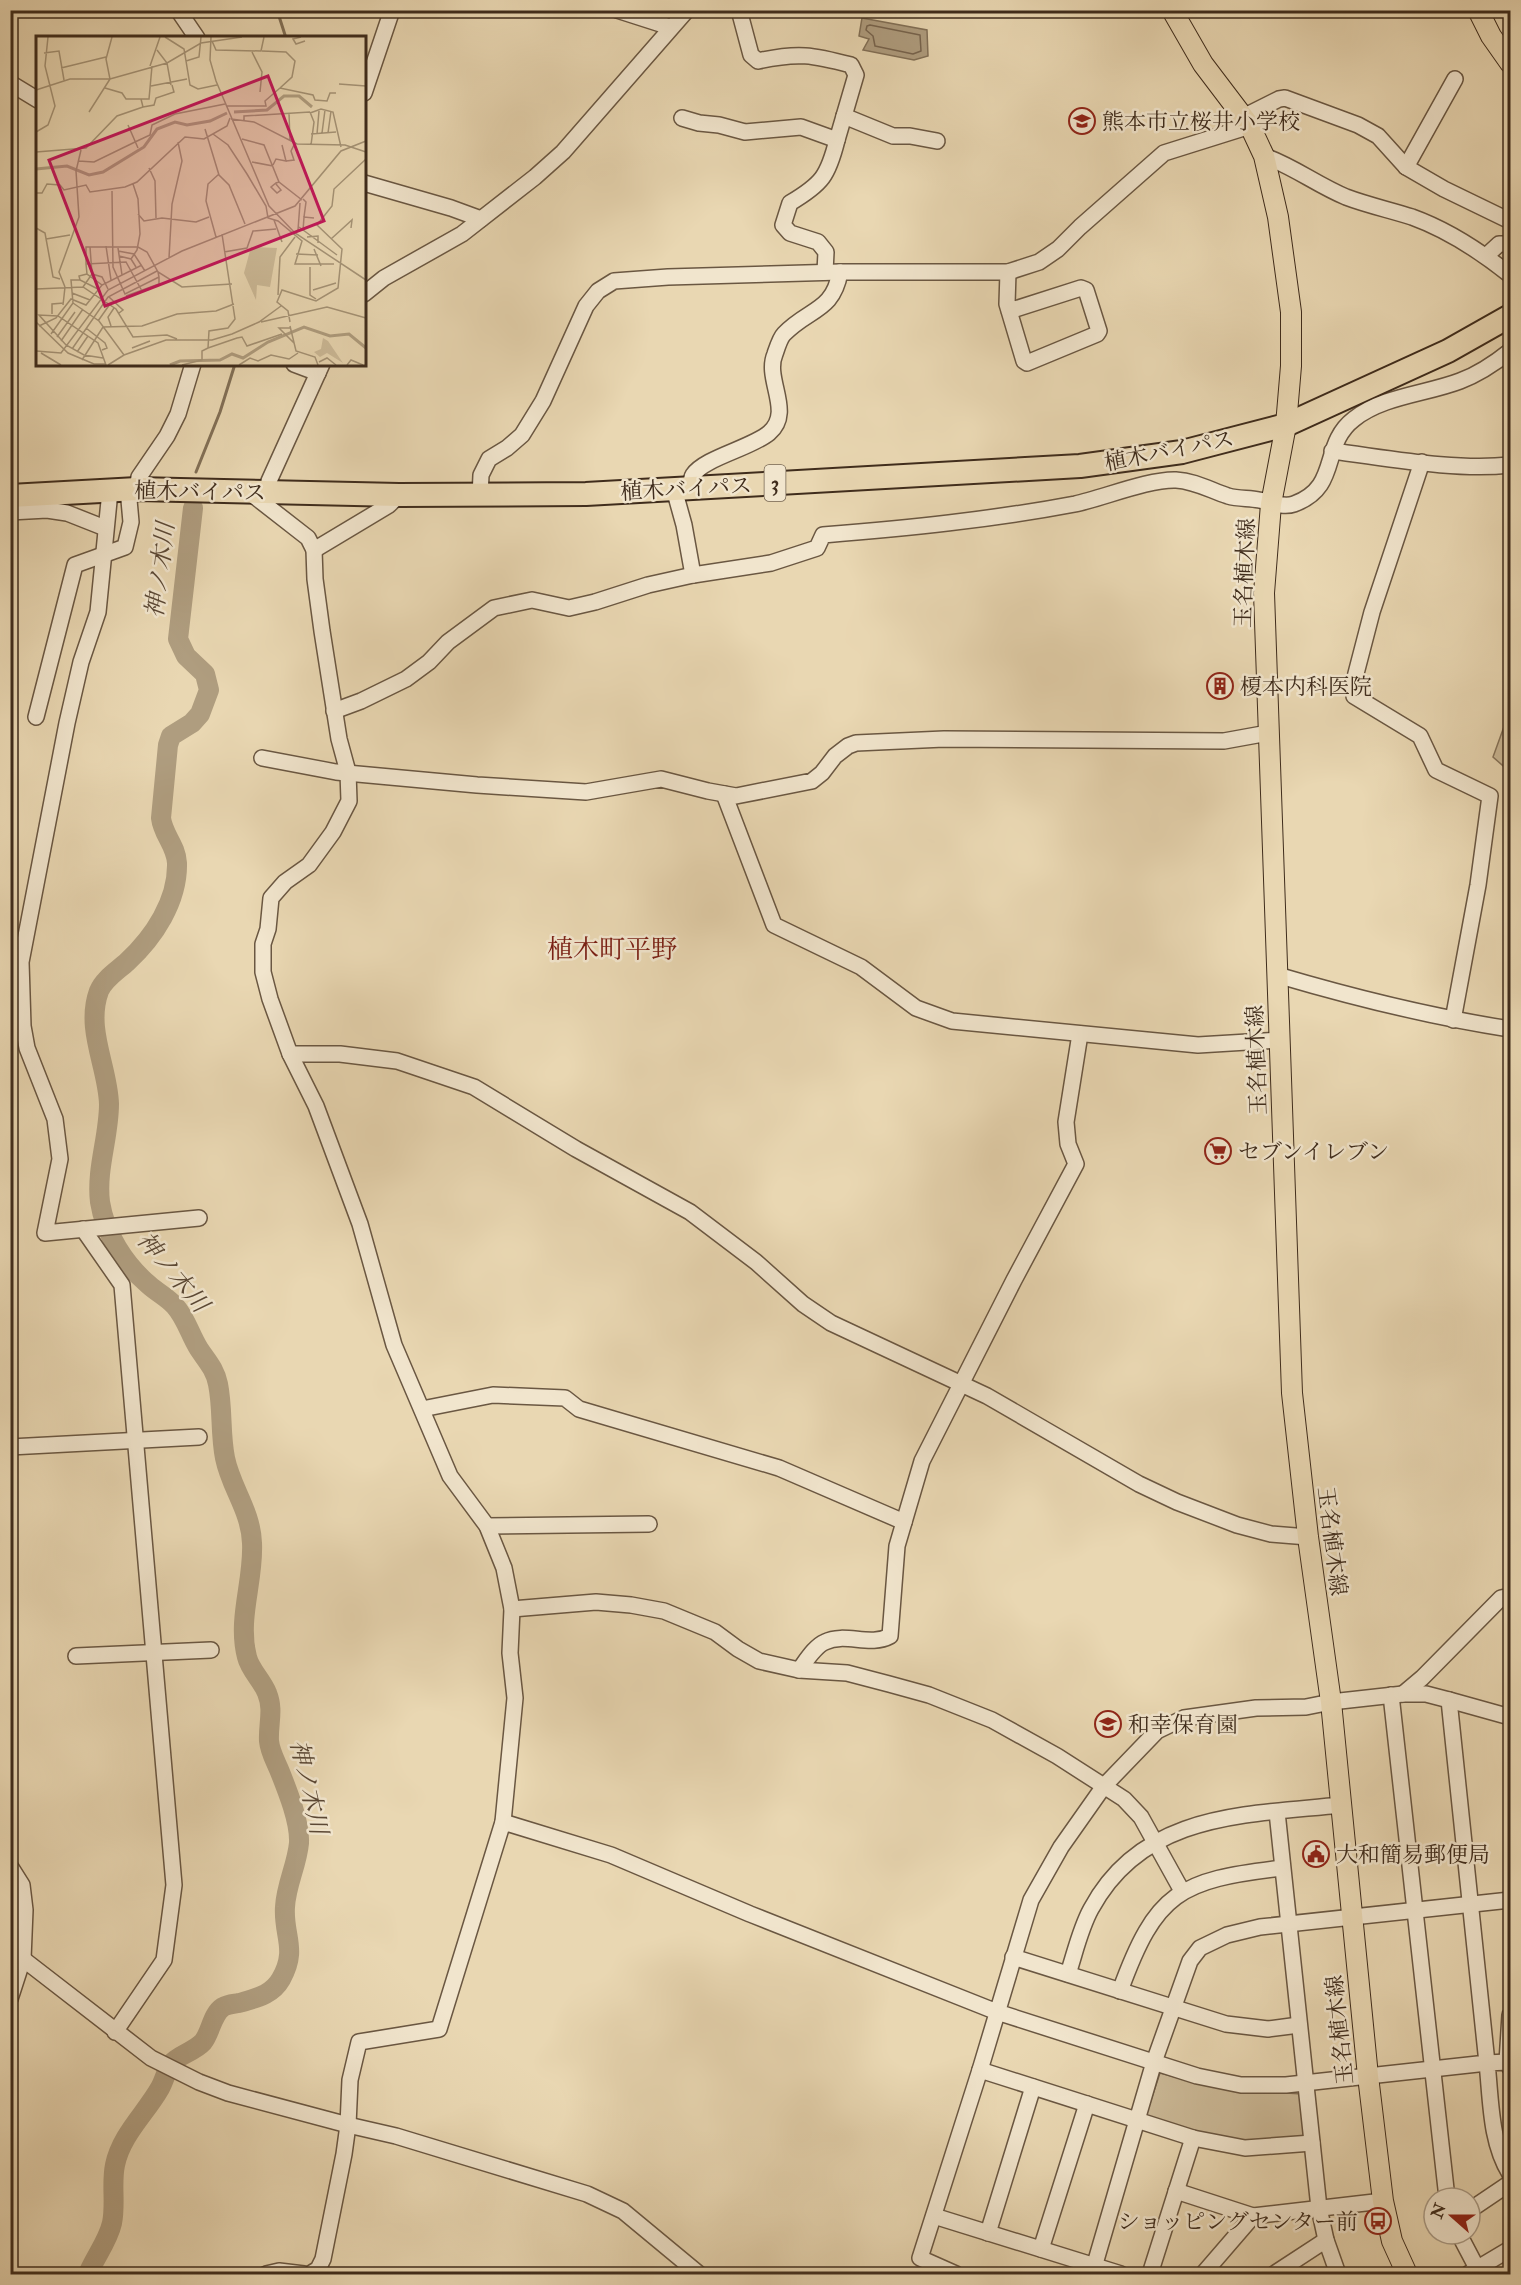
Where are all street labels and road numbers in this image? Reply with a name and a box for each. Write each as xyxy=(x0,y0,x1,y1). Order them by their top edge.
street label: 植木バイパス xyxy=(1102,425,1236,477)
road number: 3 xyxy=(764,465,786,501)
street label: 植木バイパス xyxy=(620,472,752,506)
street label: 植木バイパス xyxy=(134,477,266,507)
street label: 玉名植木線 xyxy=(1229,518,1261,628)
street label: 玉名植木線 xyxy=(1241,1005,1273,1115)
street label: 玉名植木線 xyxy=(1311,1485,1353,1597)
street label: 玉名植木線 xyxy=(1320,1974,1360,2086)

